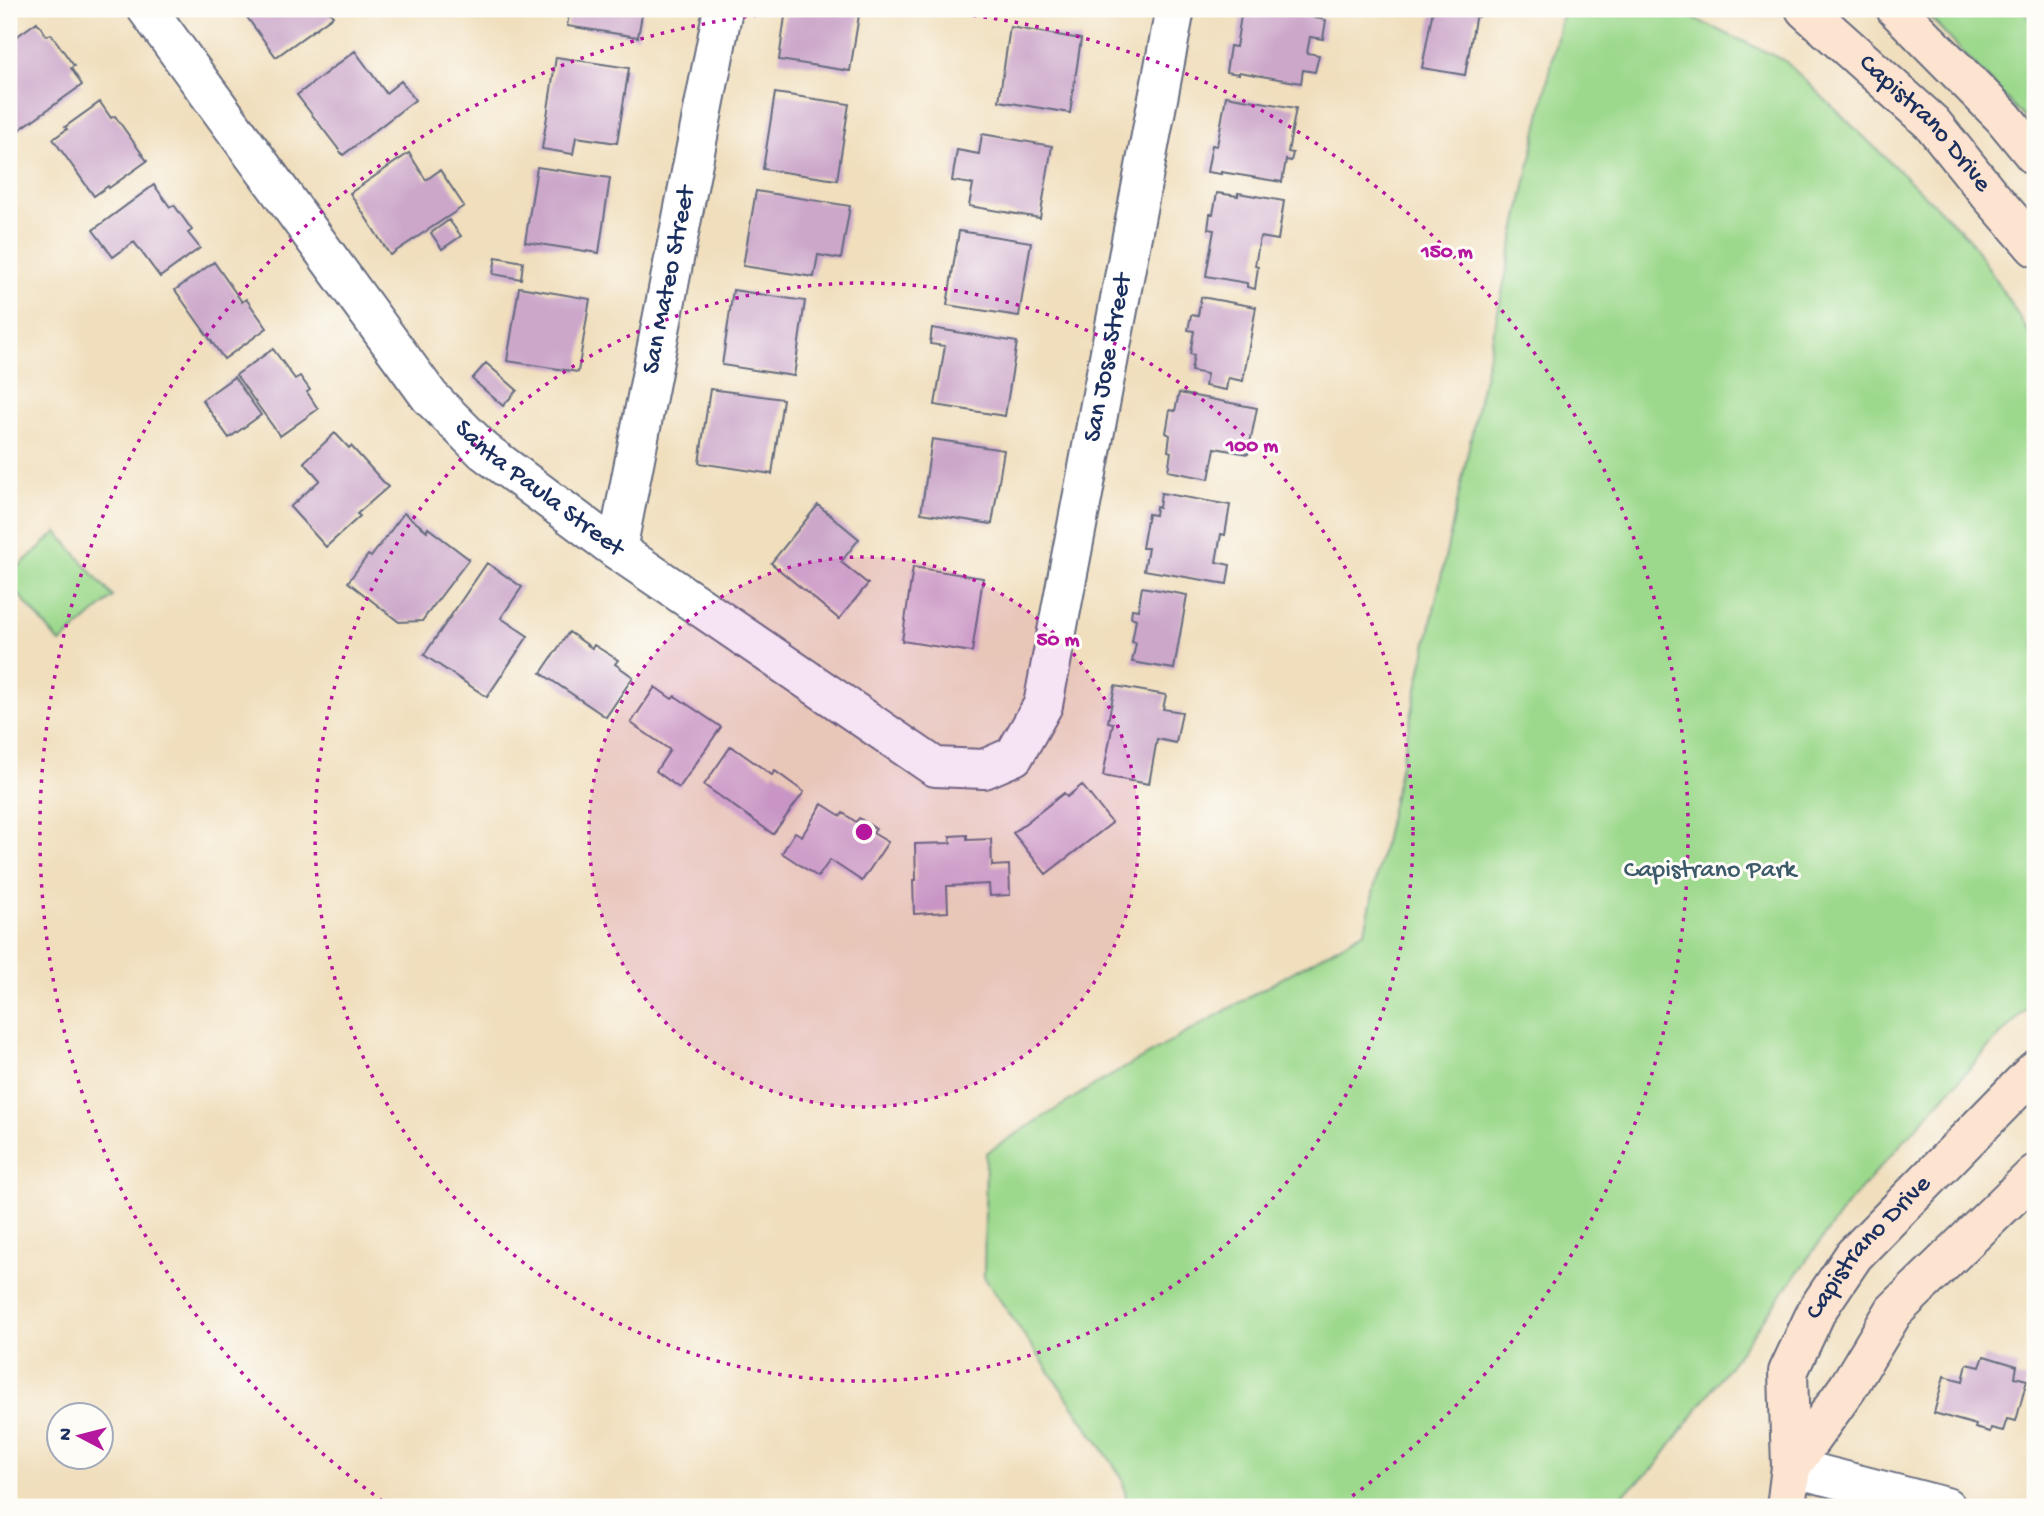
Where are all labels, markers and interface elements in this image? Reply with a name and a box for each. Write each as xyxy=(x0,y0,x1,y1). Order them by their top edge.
street label: Capistrano Drive xyxy=(1851,48,1998,200)
street label: San Mateo Street xyxy=(636,181,704,377)
text: 150 m xyxy=(1420,241,1473,266)
street label: San Jose Street xyxy=(1078,269,1140,445)
street label: Santa Paula Street xyxy=(447,414,631,566)
text: 100 m xyxy=(1225,435,1278,460)
text: 50 m xyxy=(1037,629,1080,654)
centre of rings xyxy=(852,820,876,844)
park label: Capistrano Park xyxy=(1624,856,1799,887)
street label: Capistrano Drive xyxy=(1799,1169,1939,1324)
north arrow xyxy=(46,1400,116,1470)
text: N xyxy=(54,1427,79,1442)

